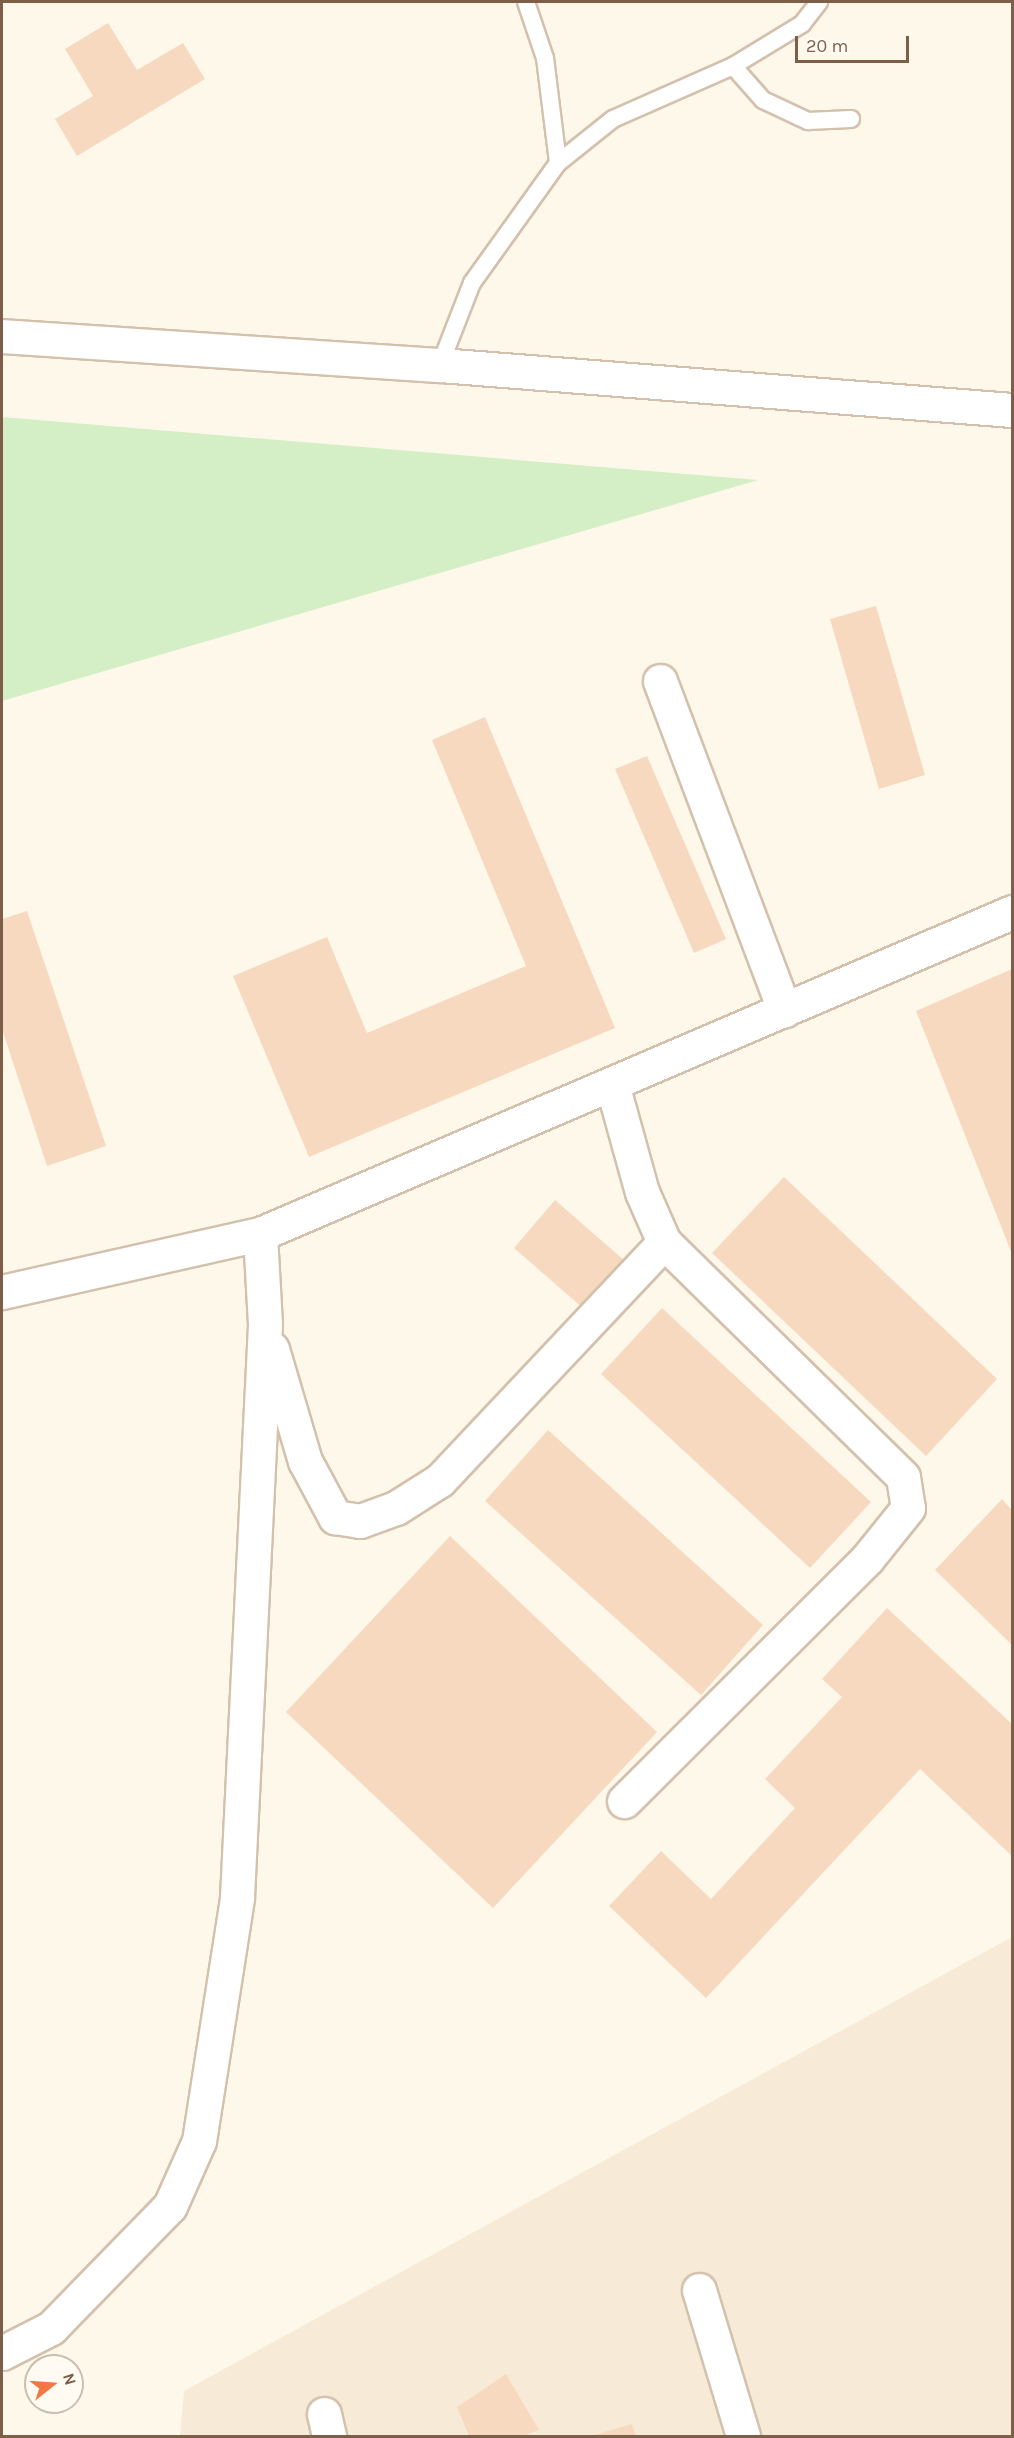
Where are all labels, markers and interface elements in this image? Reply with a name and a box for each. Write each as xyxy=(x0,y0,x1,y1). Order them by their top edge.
scale bar xyxy=(798,24,912,62)
text: 20 m xyxy=(806,35,848,57)
north arrow xyxy=(24,2354,84,2414)
text: N xyxy=(59,2371,81,2387)

